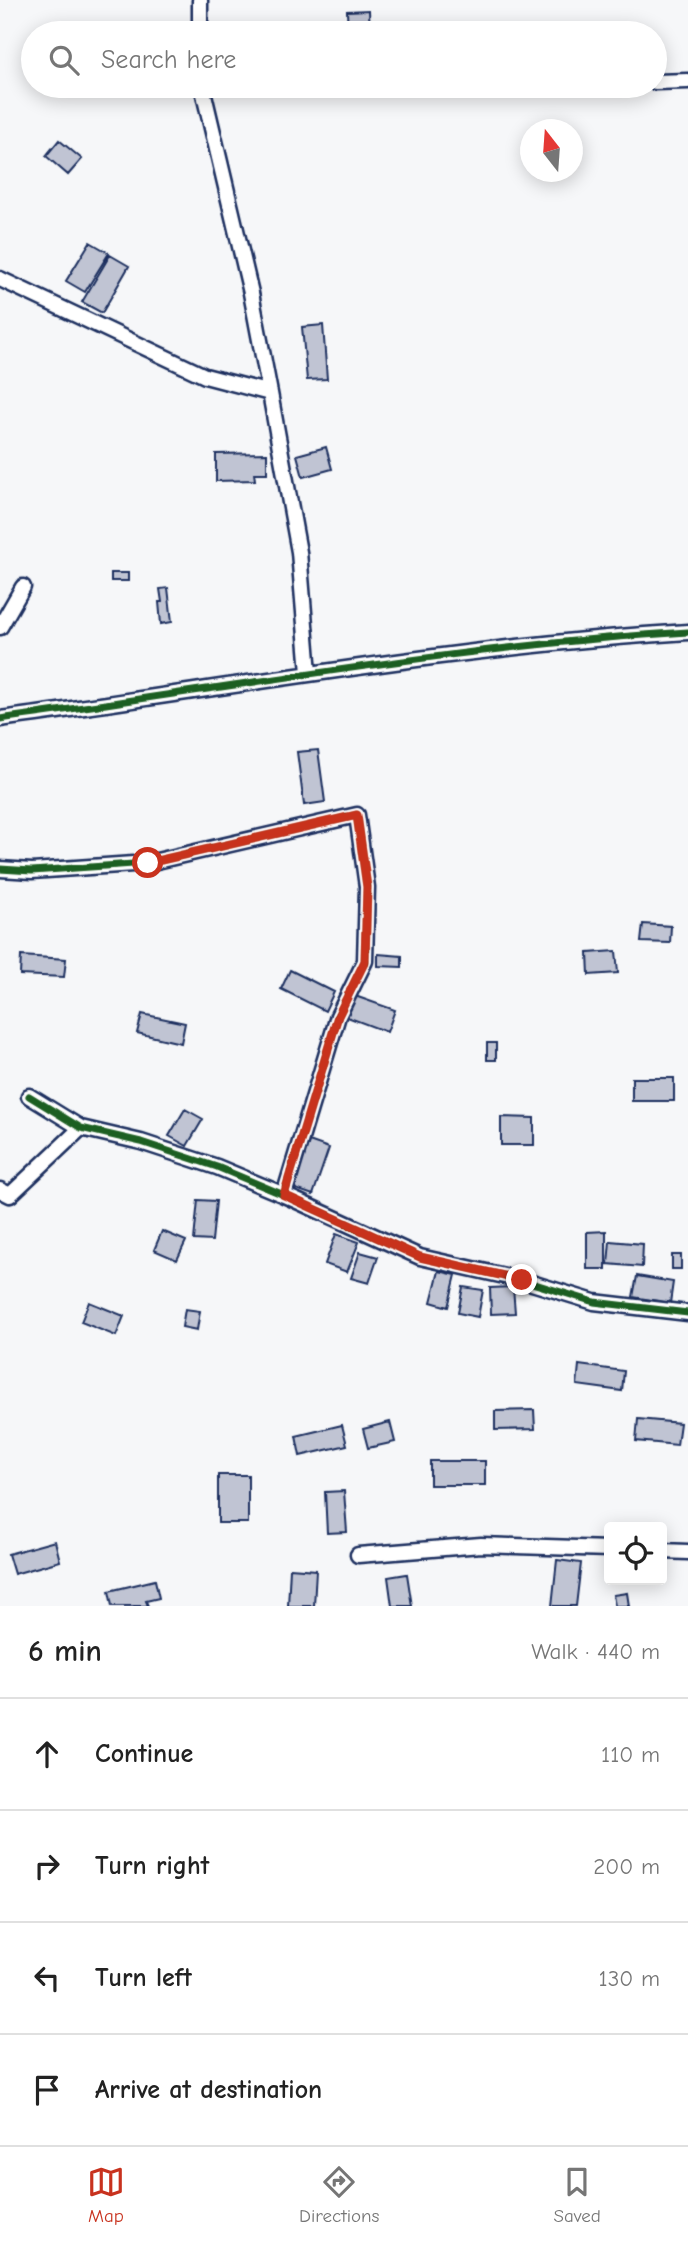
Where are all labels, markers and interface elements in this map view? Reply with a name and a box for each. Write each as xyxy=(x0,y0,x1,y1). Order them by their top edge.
search box xyxy=(21,21,667,98)
icon: search xyxy=(45,41,83,79)
text: Search here xyxy=(101,45,236,75)
north arrow xyxy=(520,119,583,182)
route start xyxy=(132,847,163,878)
route end xyxy=(506,1264,537,1295)
map controls xyxy=(604,1522,667,1585)
button: locate xyxy=(604,1522,667,1585)
text: 6 min xyxy=(28,1634,102,1669)
text: Walk · 440 m xyxy=(531,1638,660,1665)
icon: ahead xyxy=(28,1735,66,1773)
text: Continue xyxy=(95,1739,193,1769)
text: 110 m xyxy=(601,1741,660,1768)
icon: right xyxy=(28,1847,66,1885)
text: Turn right xyxy=(95,1851,209,1881)
text: 200 m xyxy=(593,1853,660,1880)
icon: left xyxy=(28,1959,66,1997)
text: Turn left xyxy=(95,1963,192,1993)
text: 130 m xyxy=(599,1965,660,1992)
icon: arrive xyxy=(28,2071,66,2109)
text: Arrive at destination xyxy=(95,2075,322,2105)
tab: Map xyxy=(87,2163,125,2227)
tab: Directions xyxy=(299,2163,379,2227)
tab: Saved xyxy=(554,2163,601,2227)

